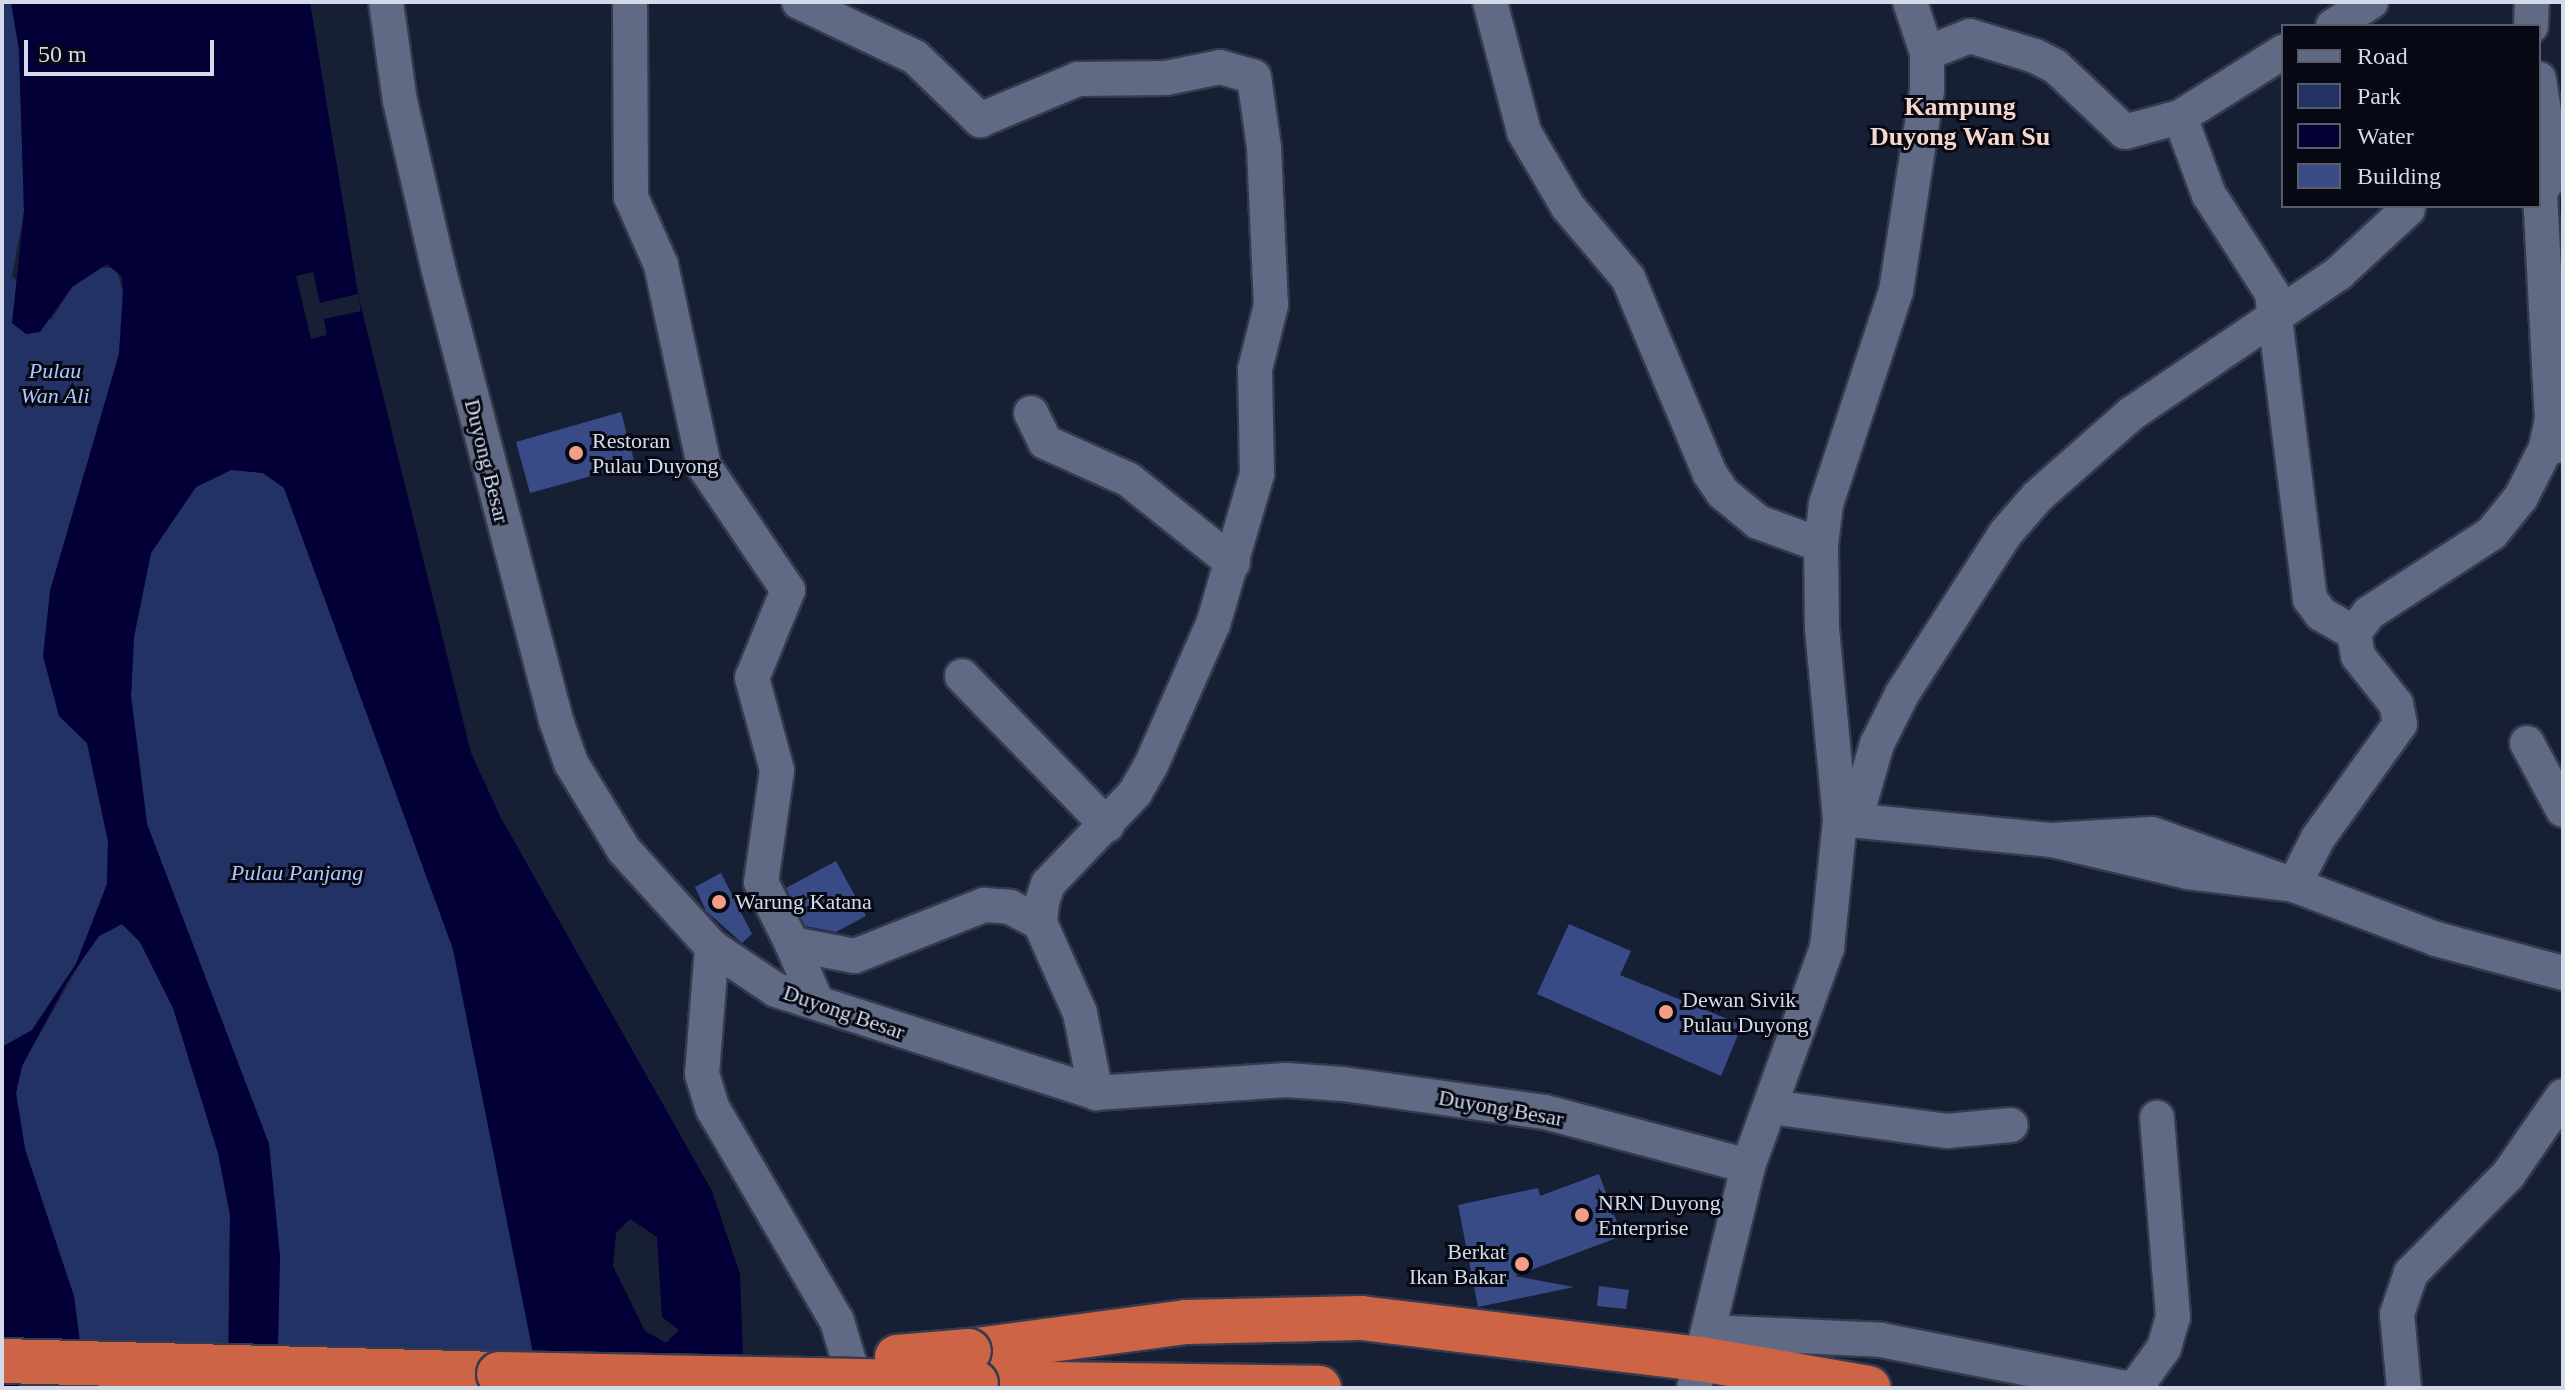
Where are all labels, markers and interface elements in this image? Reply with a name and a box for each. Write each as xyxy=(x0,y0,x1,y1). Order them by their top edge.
scale bar xyxy=(28,24,218,74)
legend xyxy=(2281,24,2541,208)
text: 50 m xyxy=(38,41,87,67)
text: Road xyxy=(2357,43,2408,69)
text: Park xyxy=(2357,83,2401,109)
district label: Kampung Duyong Wan Su xyxy=(1870,91,2050,152)
text: Water xyxy=(2357,123,2414,149)
text: Building xyxy=(2357,163,2441,189)
park label: Pulau Wan Ali xyxy=(20,357,90,408)
street label: Duyong Besar xyxy=(459,396,515,526)
place label: Restoran Pulau Duyong xyxy=(592,427,718,478)
marker: Restoran Pulau Duyong xyxy=(567,444,585,462)
park label: Pulau Panjang xyxy=(231,860,363,886)
place label: Warung Katana xyxy=(735,889,872,915)
marker: Warung Katana xyxy=(710,893,728,911)
street label: Duyong Besar xyxy=(780,979,908,1045)
place label: Dewan Sivik Pulau Duyong xyxy=(1682,986,1808,1038)
marker: Dewan Sivik Pulau Duyong xyxy=(1657,1003,1675,1021)
street label: Duyong Besar xyxy=(1436,1084,1566,1132)
place label: NRN Duyong Enterprise xyxy=(1598,1189,1721,1240)
marker: NRN Duyong Enterprise xyxy=(1573,1206,1591,1224)
place label: Berkat Ikan Bakar xyxy=(1409,1238,1506,1290)
marker: Berkat Ikan Bakar xyxy=(1513,1255,1531,1273)

